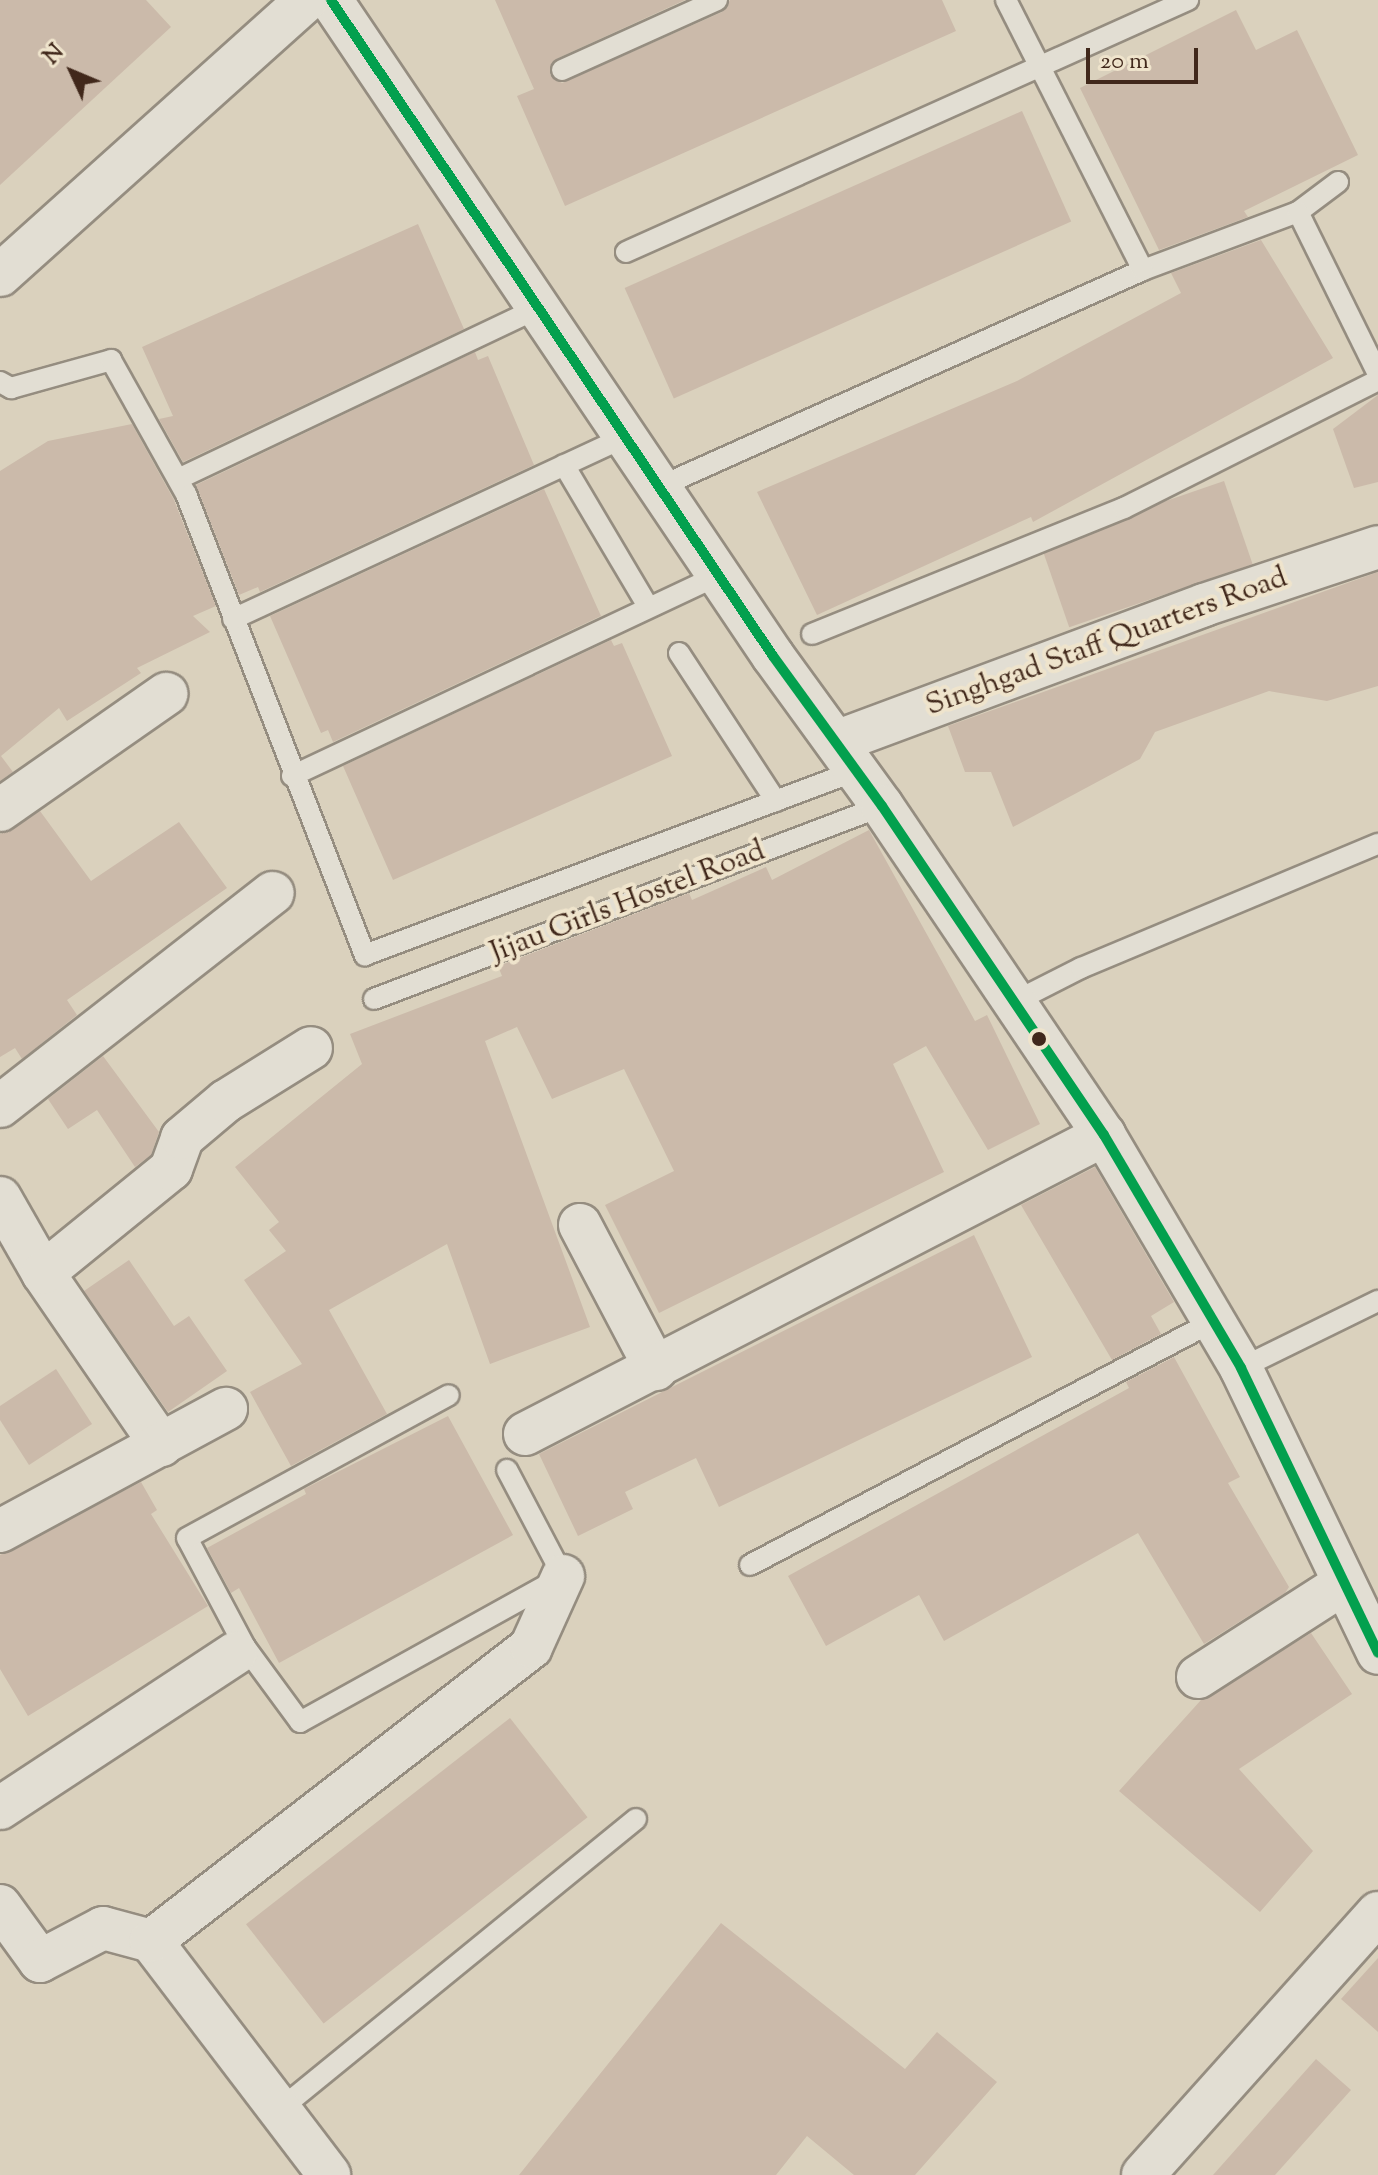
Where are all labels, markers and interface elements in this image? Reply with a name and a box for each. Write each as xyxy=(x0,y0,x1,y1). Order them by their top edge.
north arrow xyxy=(32,32,112,112)
scale bar xyxy=(1090,32,1202,82)
text: N xyxy=(37,38,72,73)
text: 20 m xyxy=(1100,45,1149,79)
street label: Singhgad Staff Quarters Road xyxy=(921,561,1293,725)
street label: Jijau Girls Hostel Road xyxy=(486,834,770,972)
unlabelled marker xyxy=(1031,1031,1047,1047)

